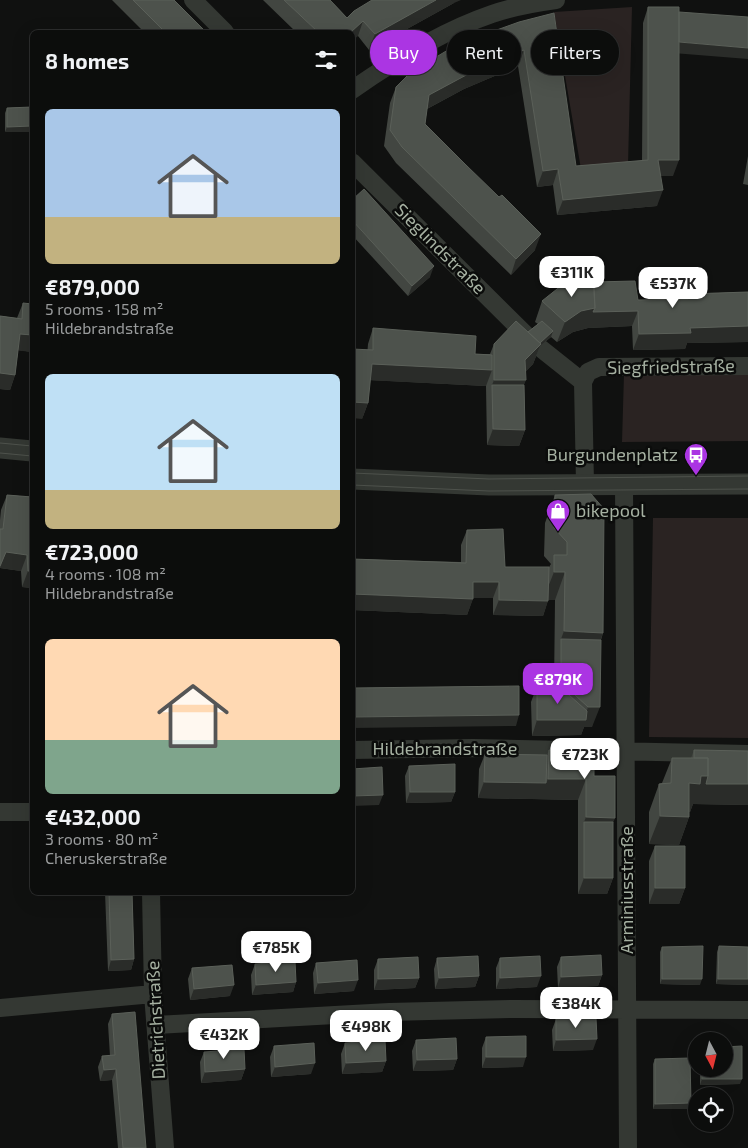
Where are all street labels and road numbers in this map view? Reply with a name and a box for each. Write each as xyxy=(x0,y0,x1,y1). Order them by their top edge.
street label: Sieglindstraße xyxy=(391,198,491,298)
street label: Siegfriedstraße xyxy=(607,354,735,378)
street label: Hildebrandstraße xyxy=(373,737,517,759)
street label: Arminiusstraße xyxy=(615,826,637,954)
street label: Dietrichstraße xyxy=(141,960,169,1080)

